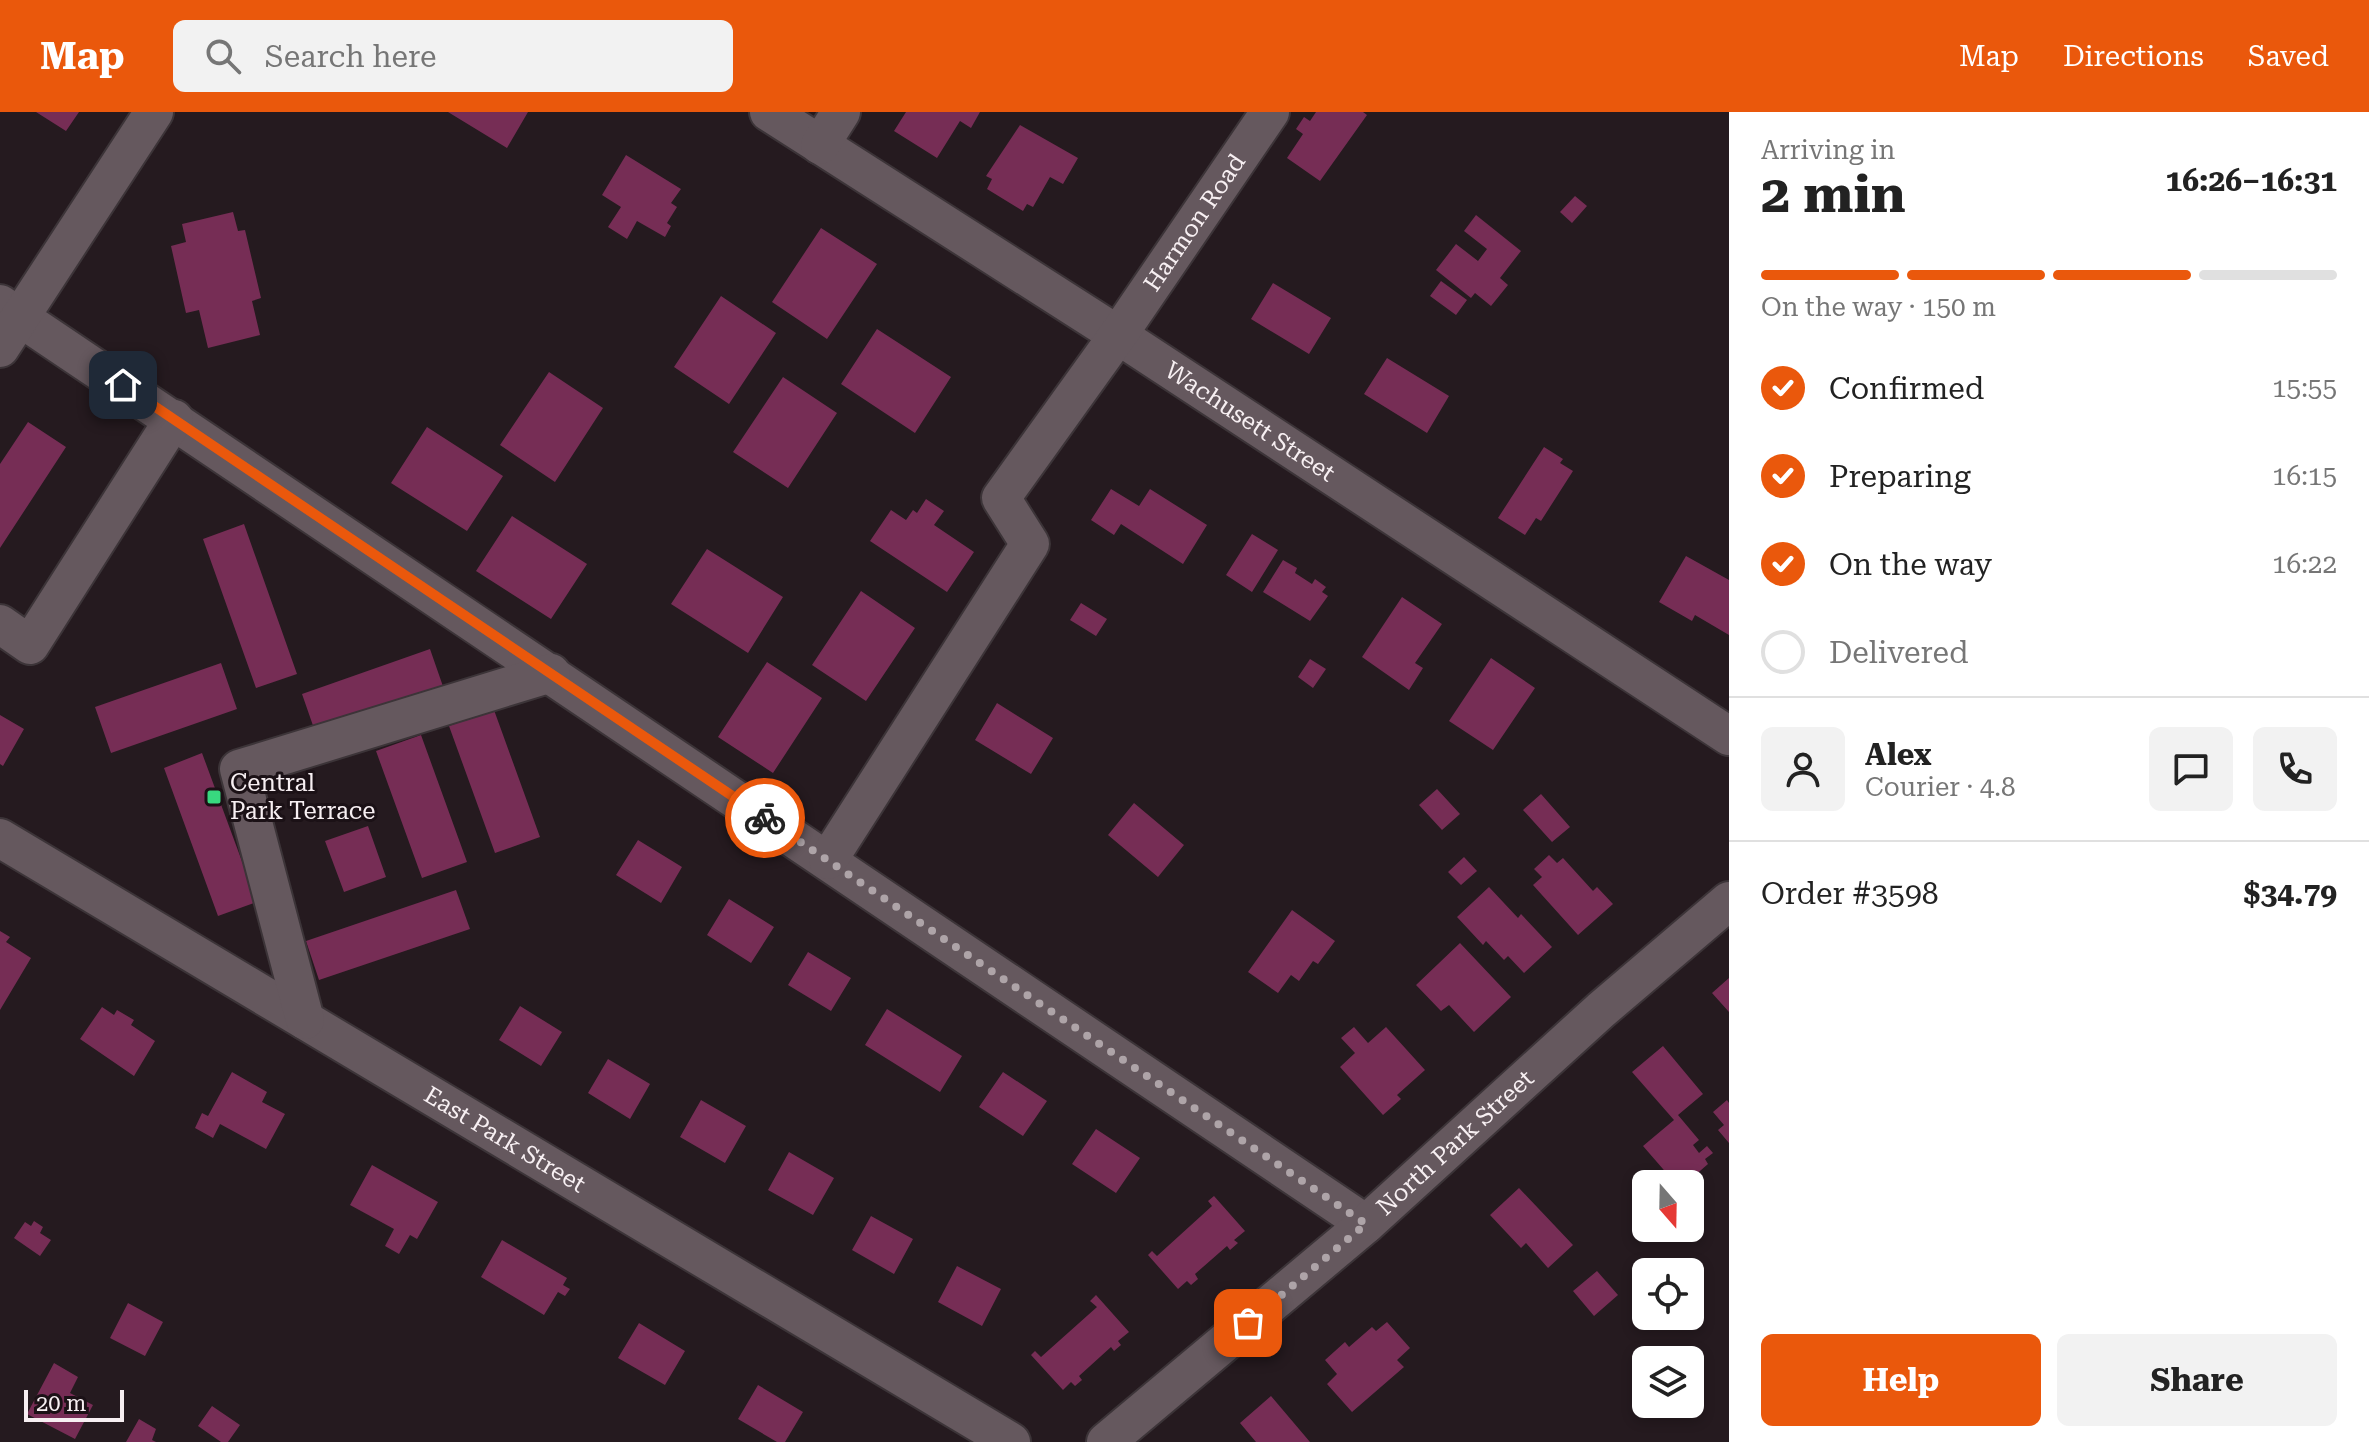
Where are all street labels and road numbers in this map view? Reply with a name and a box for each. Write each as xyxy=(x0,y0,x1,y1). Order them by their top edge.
street label: Harmon Road xyxy=(1138,149,1251,297)
street label: Wachusett Street xyxy=(1160,356,1340,487)
street label: North Park Street xyxy=(1371,1064,1540,1221)
street label: East Park Street xyxy=(419,1081,590,1198)

